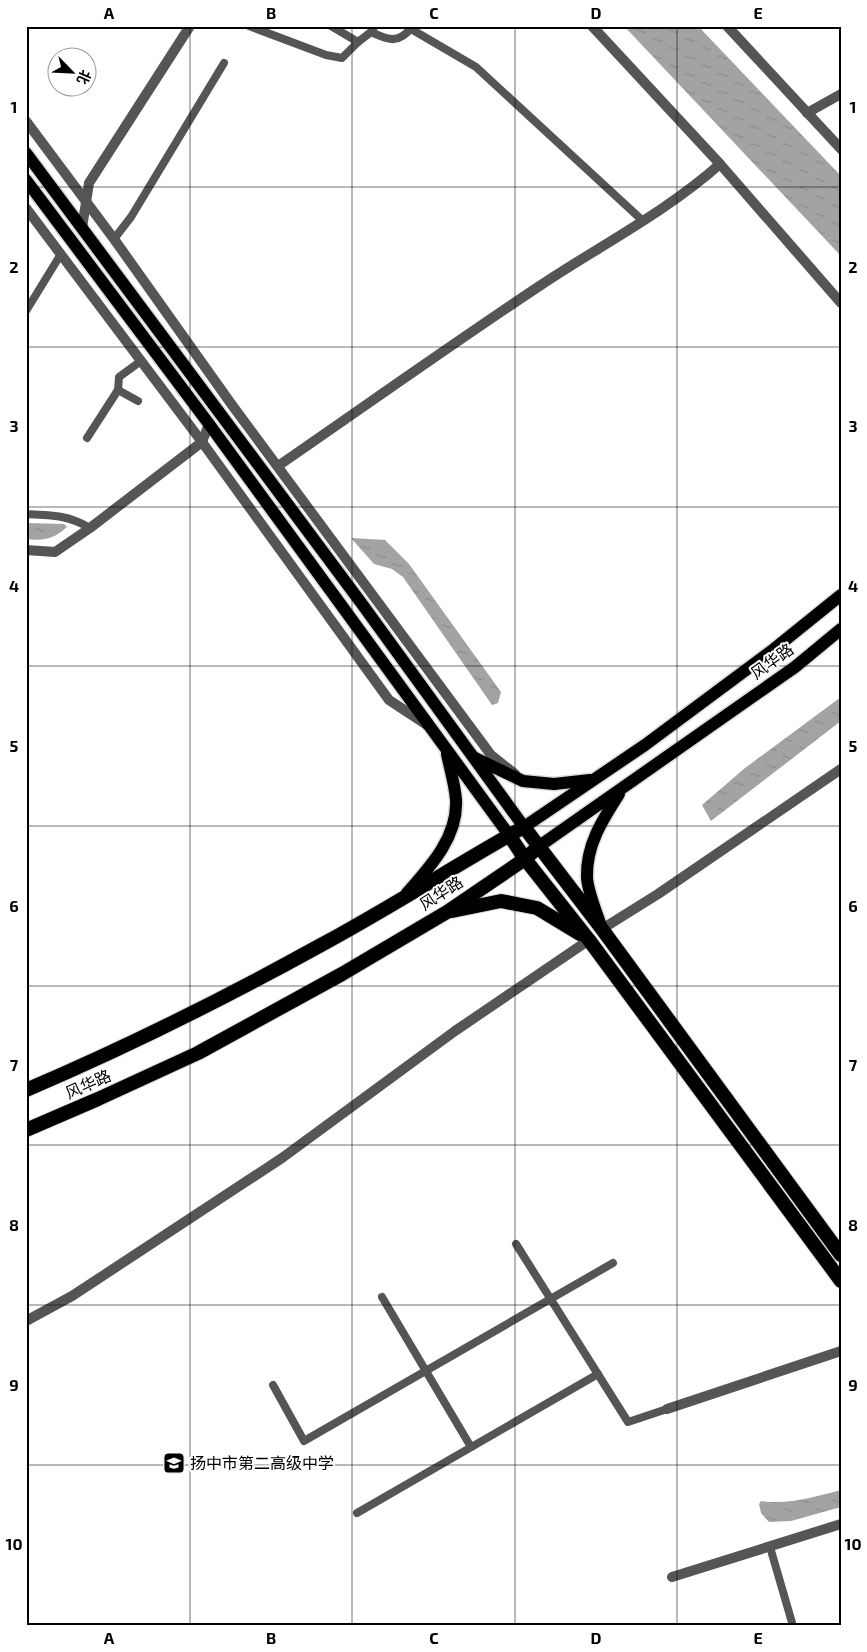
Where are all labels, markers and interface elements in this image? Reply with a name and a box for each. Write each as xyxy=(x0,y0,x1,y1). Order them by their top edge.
text: A xyxy=(104,3,115,22)
text: B xyxy=(266,3,276,22)
text: C xyxy=(429,3,439,22)
text: D xyxy=(591,3,602,22)
text: E xyxy=(753,3,763,22)
north arrow xyxy=(48,48,98,98)
text: 北 xyxy=(74,68,95,87)
text: 1 xyxy=(11,97,17,116)
text: 1 xyxy=(850,97,856,116)
text: 2 xyxy=(9,257,19,276)
text: 2 xyxy=(848,257,858,276)
text: 3 xyxy=(9,416,19,435)
text: 3 xyxy=(848,416,858,435)
text: 4 xyxy=(9,576,19,595)
text: 4 xyxy=(848,576,858,595)
street label: 风华路 xyxy=(747,639,797,682)
text: 5 xyxy=(10,736,19,755)
text: 5 xyxy=(849,736,858,755)
street label: 风华路 xyxy=(415,872,466,914)
text: 6 xyxy=(9,896,19,915)
text: 6 xyxy=(848,896,858,915)
text: 7 xyxy=(10,1055,19,1074)
text: 7 xyxy=(849,1055,858,1074)
street label: 风华路 xyxy=(62,1065,114,1102)
text: 8 xyxy=(9,1215,19,1234)
text: 8 xyxy=(848,1215,858,1234)
text: 9 xyxy=(9,1375,19,1394)
text: 9 xyxy=(848,1375,858,1394)
school or university icon: 扬中市第二高级中学 xyxy=(162,1451,186,1475)
place label: 扬中市第二高级中学 xyxy=(190,1453,334,1472)
text: 10 xyxy=(5,1534,23,1553)
text: 10 xyxy=(844,1534,862,1553)
text: A xyxy=(104,1628,115,1647)
text: B xyxy=(266,1628,276,1647)
text: C xyxy=(429,1628,439,1647)
text: D xyxy=(591,1628,602,1647)
text: E xyxy=(753,1628,763,1647)

